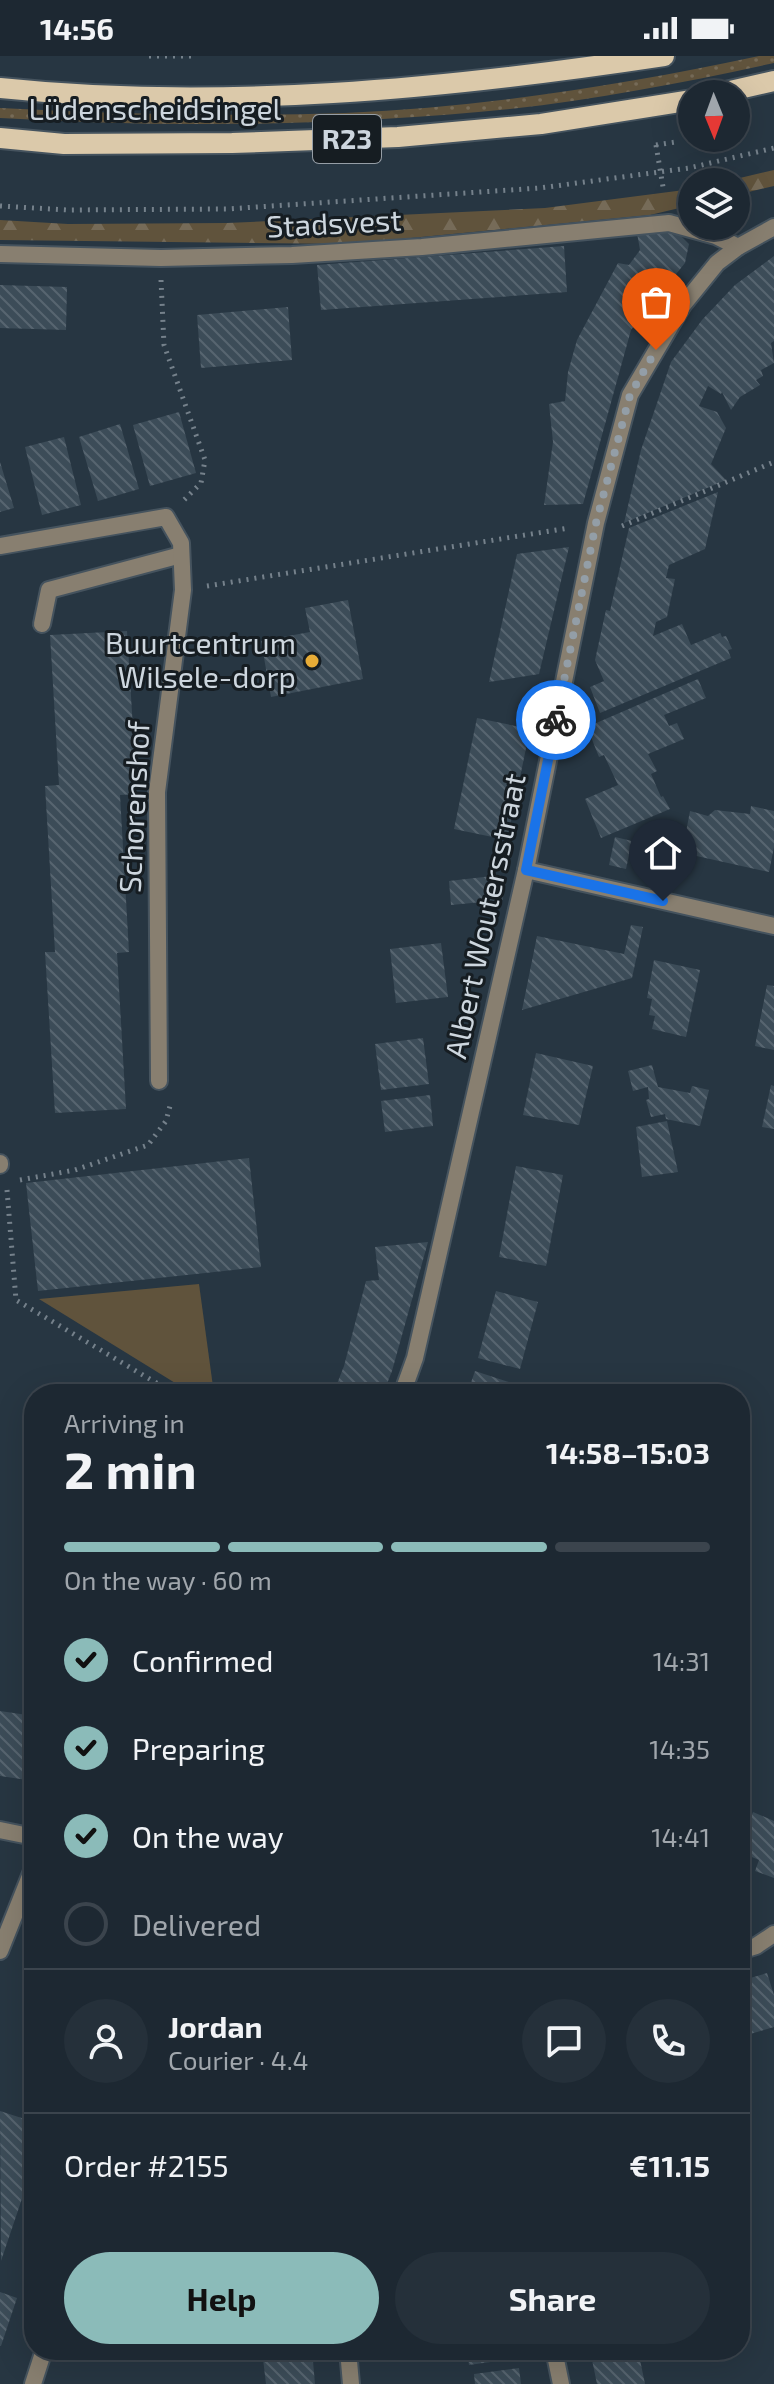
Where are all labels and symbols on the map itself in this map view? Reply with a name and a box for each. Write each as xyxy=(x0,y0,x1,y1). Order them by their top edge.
north arrow xyxy=(678,80,750,152)
street label: Lüdenscheidsingel xyxy=(28,90,282,126)
road number: R23 xyxy=(313,115,381,163)
street label: Stadsvest xyxy=(265,200,402,244)
pin xyxy=(622,268,690,350)
place label: Buurtcentrum Wilsele-dorp xyxy=(105,624,296,694)
marker: Buurtcentrum Wilsele-dorp xyxy=(303,652,321,670)
courier xyxy=(516,680,596,760)
street label: Schorenshof xyxy=(111,719,156,894)
street label: Albert Woutersstraat xyxy=(436,770,532,1061)
pin xyxy=(629,819,697,901)

